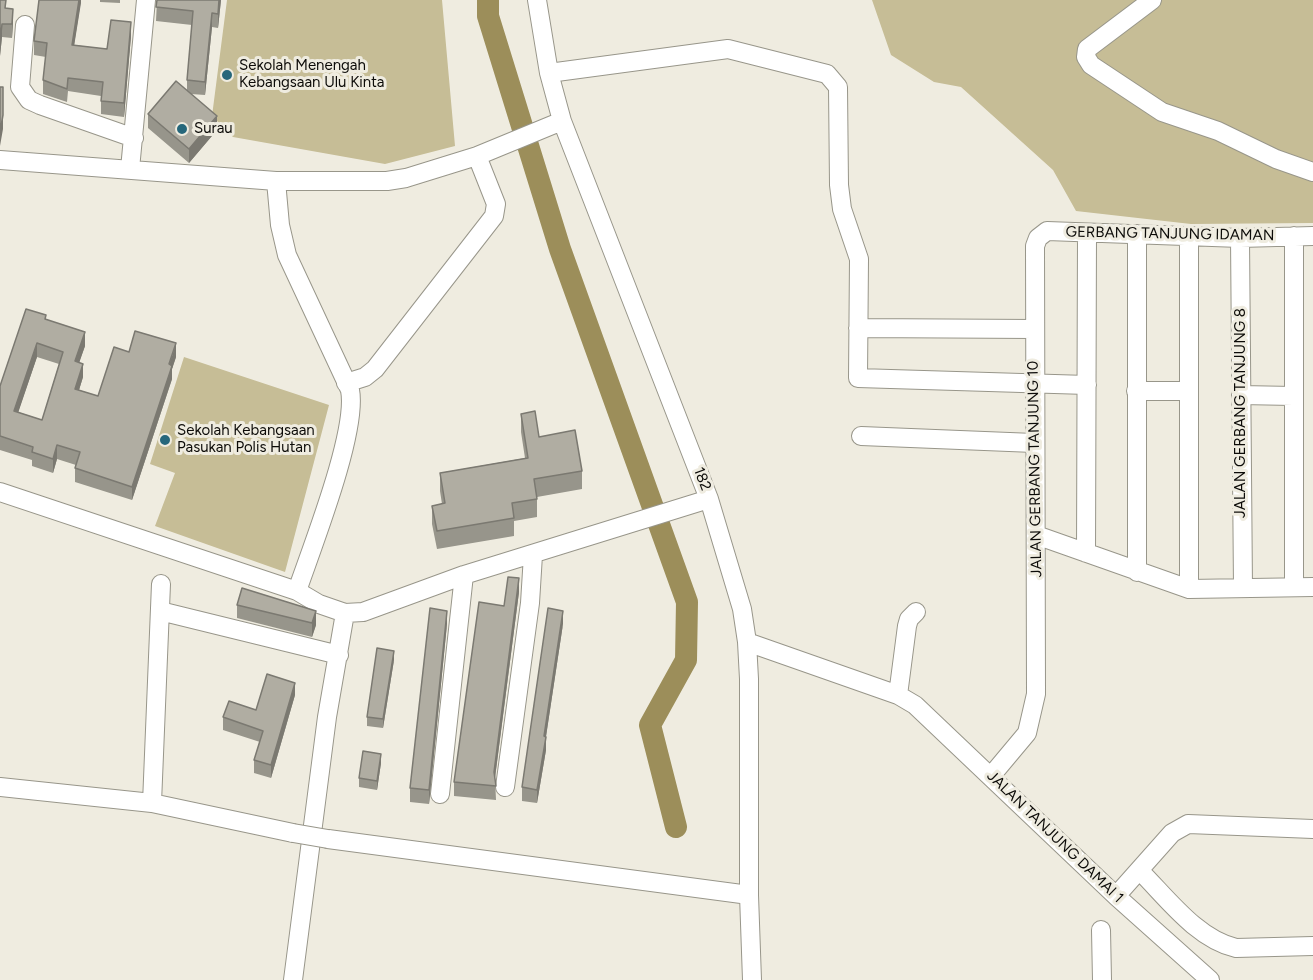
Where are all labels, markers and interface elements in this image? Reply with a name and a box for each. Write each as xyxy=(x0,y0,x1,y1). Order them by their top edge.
place label: Sekolah Menengah Kebangsaan Ulu Kinta xyxy=(239,57,384,92)
marker: Sekolah Menengah Kebangsaan Ulu Kinta xyxy=(220,68,234,82)
place label: Surau xyxy=(194,120,233,138)
marker: Surau xyxy=(175,122,189,136)
street label: GERBANG TANJUNG IDAMAN xyxy=(1065,223,1275,245)
street label: JALAN GERBANG TANJUNG 8 xyxy=(1232,308,1250,518)
street label: JALAN GERBANG TANJUNG 10 xyxy=(1024,360,1046,578)
place label: Sekolah Kebangsaan Pasukan Polis Hutan xyxy=(177,422,315,457)
marker: Sekolah Kebangsaan Pasukan Polis Hutan xyxy=(158,433,172,447)
street label: 182 xyxy=(689,465,715,493)
street label: JALAN TANJUNG DAMAI 1 xyxy=(983,767,1127,907)

